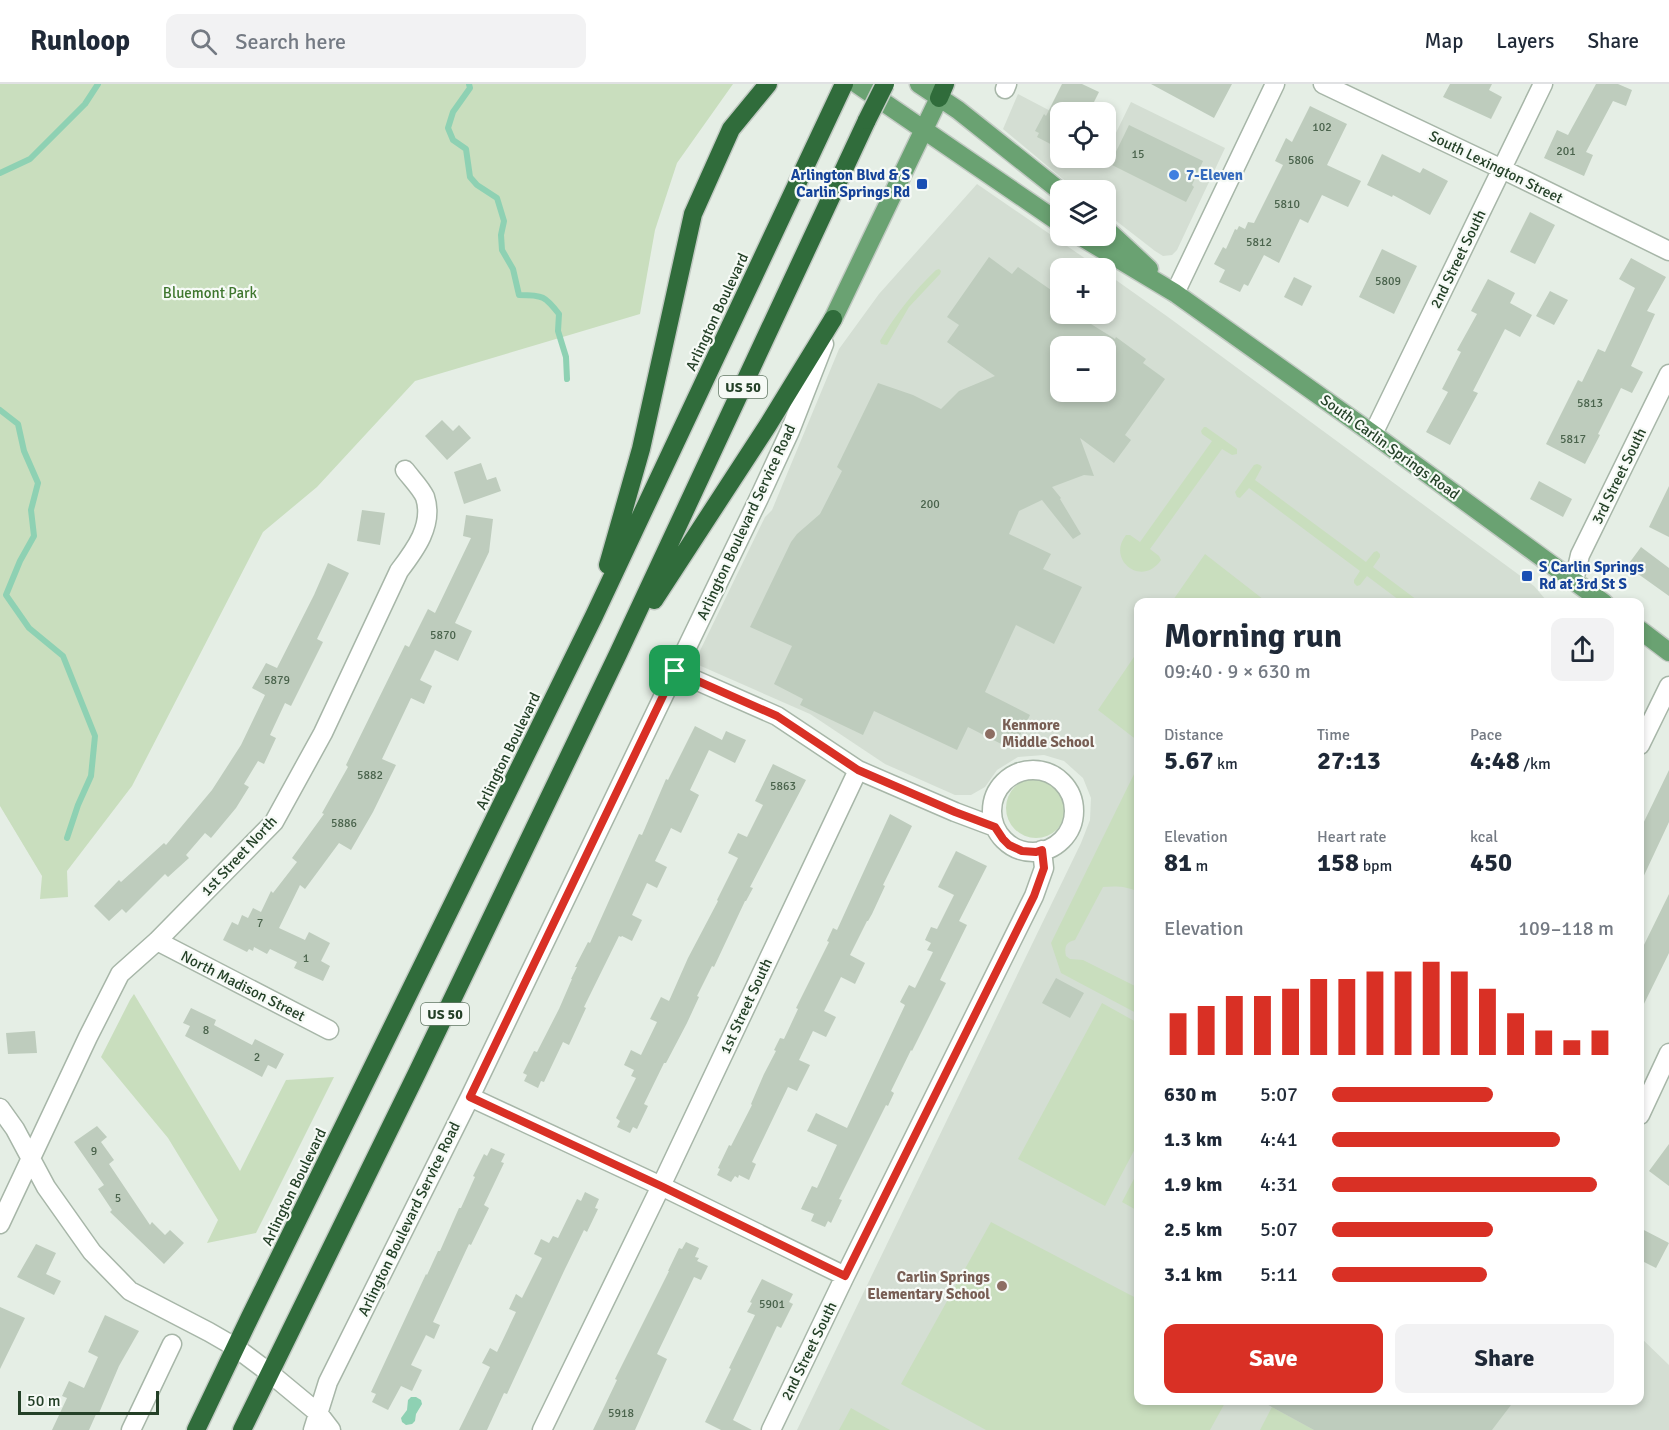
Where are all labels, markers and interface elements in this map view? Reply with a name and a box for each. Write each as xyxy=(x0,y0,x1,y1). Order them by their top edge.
search box xyxy=(166,14,586,68)
text: Runloop xyxy=(30,24,130,58)
icon: search xyxy=(187,25,220,58)
text: Search here xyxy=(235,28,346,55)
text: Map xyxy=(1425,28,1463,54)
text: Layers xyxy=(1496,28,1554,54)
text: Share xyxy=(1587,28,1639,54)
map controls xyxy=(1050,102,1116,402)
button: locate xyxy=(1050,102,1116,168)
house number: 102 xyxy=(1312,120,1332,135)
street label: South Lexington Street xyxy=(1426,127,1566,207)
house number: 201 xyxy=(1556,144,1576,159)
house number: 15 xyxy=(1132,147,1144,162)
house number: 5806 xyxy=(1288,153,1314,168)
place label: Arlington Blvd & S Carlin Springs Rd xyxy=(791,166,910,201)
place label: 7-Eleven xyxy=(1186,166,1243,184)
marker: 7-Eleven xyxy=(1167,168,1181,182)
marker: Arlington Blvd & S Carlin Springs Rd xyxy=(915,177,929,191)
button: layers xyxy=(1050,180,1116,246)
house number: 5810 xyxy=(1274,197,1300,212)
street label: 2nd Street South xyxy=(1426,207,1490,311)
house number: 5812 xyxy=(1246,235,1272,250)
street label: Arlington Boulevard xyxy=(682,250,752,374)
button: + xyxy=(1050,258,1116,324)
house number: 5809 xyxy=(1375,274,1401,289)
park label: Bluemont Park xyxy=(163,284,258,302)
button: − xyxy=(1050,336,1116,402)
road number: US 50 xyxy=(719,376,767,398)
street label: South Carlin Springs Road xyxy=(1317,391,1463,503)
house number: 5813 xyxy=(1577,396,1603,411)
street label: Arlington Boulevard Service Road xyxy=(693,421,799,623)
street label: 3rd Street South xyxy=(1588,425,1650,527)
house number: 5817 xyxy=(1560,432,1586,447)
house number: 200 xyxy=(920,497,940,512)
place label: S Carlin Springs Rd at 3rd St S xyxy=(1539,558,1644,593)
marker: S Carlin Springs Rd at 3rd St S xyxy=(1520,569,1534,583)
text: Morning run xyxy=(1164,616,1342,657)
button: share xyxy=(1551,618,1614,681)
house number: 5870 xyxy=(430,628,456,643)
pin xyxy=(649,645,700,696)
icon: arrive xyxy=(658,654,691,687)
text: 09:40 · 9 × 630 m xyxy=(1164,659,1311,684)
house number: 5879 xyxy=(264,673,290,688)
street label: Arlington Boulevard xyxy=(472,689,544,812)
place label: Kenmore Middle School xyxy=(1002,716,1095,751)
text: Distance xyxy=(1164,725,1224,745)
text: Time xyxy=(1317,725,1350,745)
text: Pace xyxy=(1470,725,1502,745)
marker: Kenmore Middle School xyxy=(983,727,997,741)
text: 5.67 xyxy=(1164,745,1214,777)
text: 27:13 xyxy=(1317,745,1381,777)
text: 4:48 xyxy=(1470,745,1520,777)
text: km xyxy=(1214,754,1238,774)
text: /km xyxy=(1520,754,1551,774)
house number: 5882 xyxy=(357,768,383,783)
house number: 5863 xyxy=(770,779,796,794)
street label: 1st Street North xyxy=(197,812,281,900)
house number: 5886 xyxy=(331,816,357,831)
text: Elevation xyxy=(1164,827,1228,847)
text: Heart rate xyxy=(1317,827,1386,847)
text: kcal xyxy=(1470,827,1498,847)
text: 81 xyxy=(1164,847,1192,879)
text: 158 xyxy=(1317,847,1359,879)
text: 450 xyxy=(1470,847,1512,879)
text: m xyxy=(1192,856,1208,876)
text: bpm xyxy=(1359,856,1392,876)
house number: 7 xyxy=(257,916,263,931)
text: Elevation xyxy=(1164,916,1244,941)
text: 109–118 m xyxy=(1518,916,1614,941)
street label: North Madison Street xyxy=(178,947,308,1025)
house number: 1 xyxy=(303,951,309,966)
street label: 1st Street South xyxy=(716,955,776,1057)
road number: US 50 xyxy=(421,1003,469,1025)
house number: 8 xyxy=(203,1023,209,1038)
house number: 2 xyxy=(254,1050,260,1065)
text: 630 m xyxy=(1164,1082,1217,1107)
text: 5:07 xyxy=(1260,1082,1298,1107)
street label: Arlington Boulevard Service Road xyxy=(354,1119,464,1319)
street label: Arlington Boulevard xyxy=(258,1125,330,1248)
text: 1.3 km xyxy=(1164,1127,1222,1152)
text: 4:41 xyxy=(1260,1127,1298,1152)
house number: 9 xyxy=(91,1144,97,1159)
text: 1.9 km xyxy=(1164,1172,1222,1197)
text: 4:31 xyxy=(1260,1172,1298,1197)
house number: 5 xyxy=(115,1191,121,1206)
text: 2.5 km xyxy=(1164,1217,1222,1242)
text: 5:07 xyxy=(1260,1217,1298,1242)
text: 3.1 km xyxy=(1164,1262,1222,1287)
text: 5:11 xyxy=(1260,1262,1298,1287)
place label: Carlin Springs Elementary School xyxy=(867,1268,990,1303)
marker: Carlin Springs Elementary School xyxy=(995,1279,1009,1293)
house number: 5901 xyxy=(759,1297,785,1312)
street label: 2nd Street South xyxy=(777,1299,841,1403)
button: Save xyxy=(1164,1324,1383,1393)
button: Share xyxy=(1395,1324,1614,1393)
scale bar xyxy=(18,1388,159,1416)
text: 50 m xyxy=(27,1391,61,1411)
house number: 5918 xyxy=(608,1406,634,1421)

